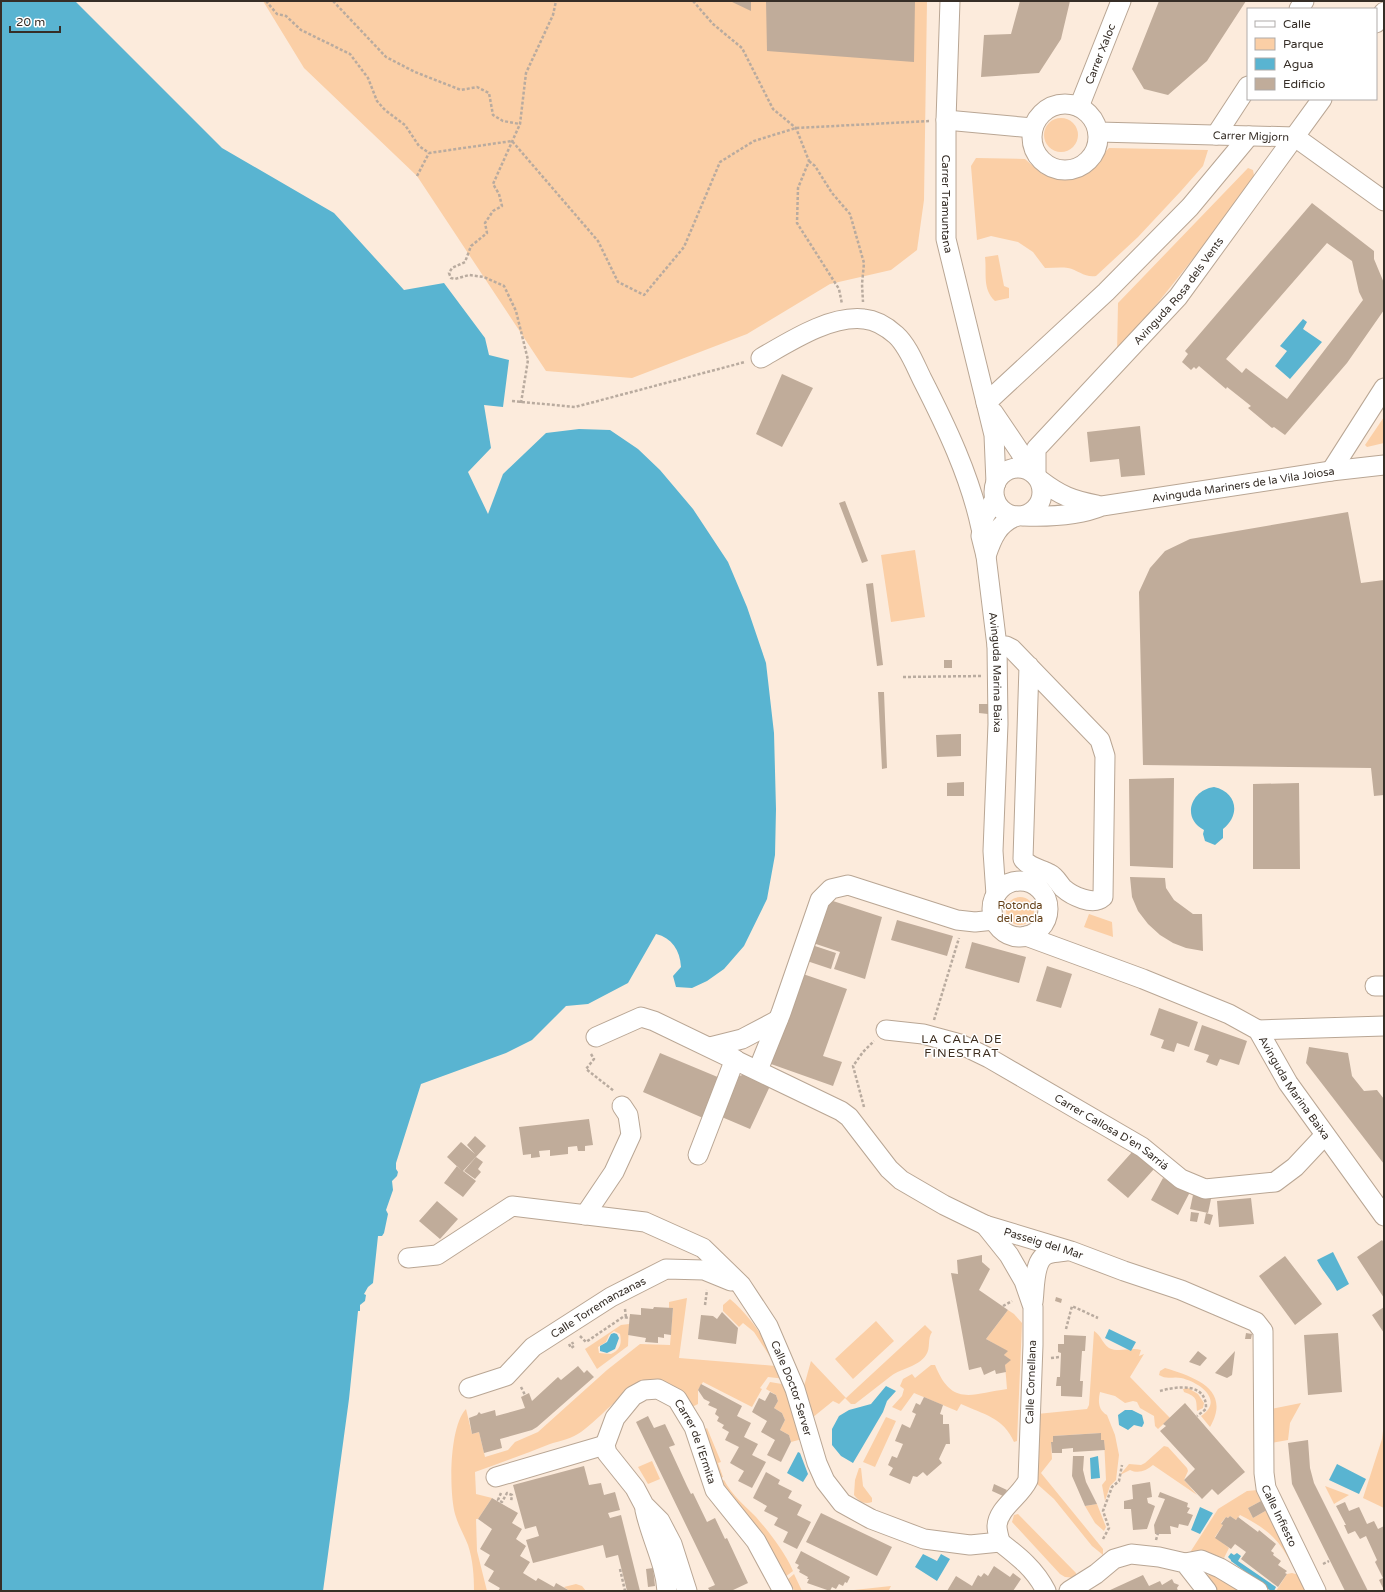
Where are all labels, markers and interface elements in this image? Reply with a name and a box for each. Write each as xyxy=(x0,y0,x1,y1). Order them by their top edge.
scale bar xyxy=(10,8,60,34)
legend xyxy=(1247,8,1377,100)
text: 20 m xyxy=(16,15,45,29)
text: Calle xyxy=(1283,17,1311,31)
street label: Carrer Xaloc xyxy=(1082,22,1118,86)
text: Parque xyxy=(1283,37,1324,51)
text: Agua xyxy=(1283,57,1313,71)
text: Edificio xyxy=(1283,77,1325,91)
street label: Carrer Migjorn xyxy=(1213,128,1289,143)
street label: Carrer Tramuntana xyxy=(940,155,956,254)
street label: Avinguda Rosa dels Vents xyxy=(1131,235,1226,347)
street label: Avinguda Mariners de la Vila Joiosa xyxy=(1151,464,1335,505)
street label: Avinguda Marina Baixa xyxy=(986,611,1005,733)
park label: Rotonda del ancla xyxy=(997,899,1043,925)
district label: LA CALA DE FINESTRAT xyxy=(921,1032,1003,1060)
street label: Avinguda Marina Baixa xyxy=(1256,1034,1333,1142)
street label: Carrer Callosa D'en Sarriá xyxy=(1052,1091,1171,1173)
street label: Passeig del Mar xyxy=(1002,1225,1086,1262)
street label: Calle Torremanzanas xyxy=(548,1274,648,1340)
street label: Calle Doctor Server xyxy=(768,1338,815,1438)
street label: Calle Cornellana xyxy=(1023,1340,1039,1424)
street label: Carrer de l'Ermita xyxy=(672,1396,719,1485)
street label: Calle Infiesto xyxy=(1259,1482,1300,1549)

